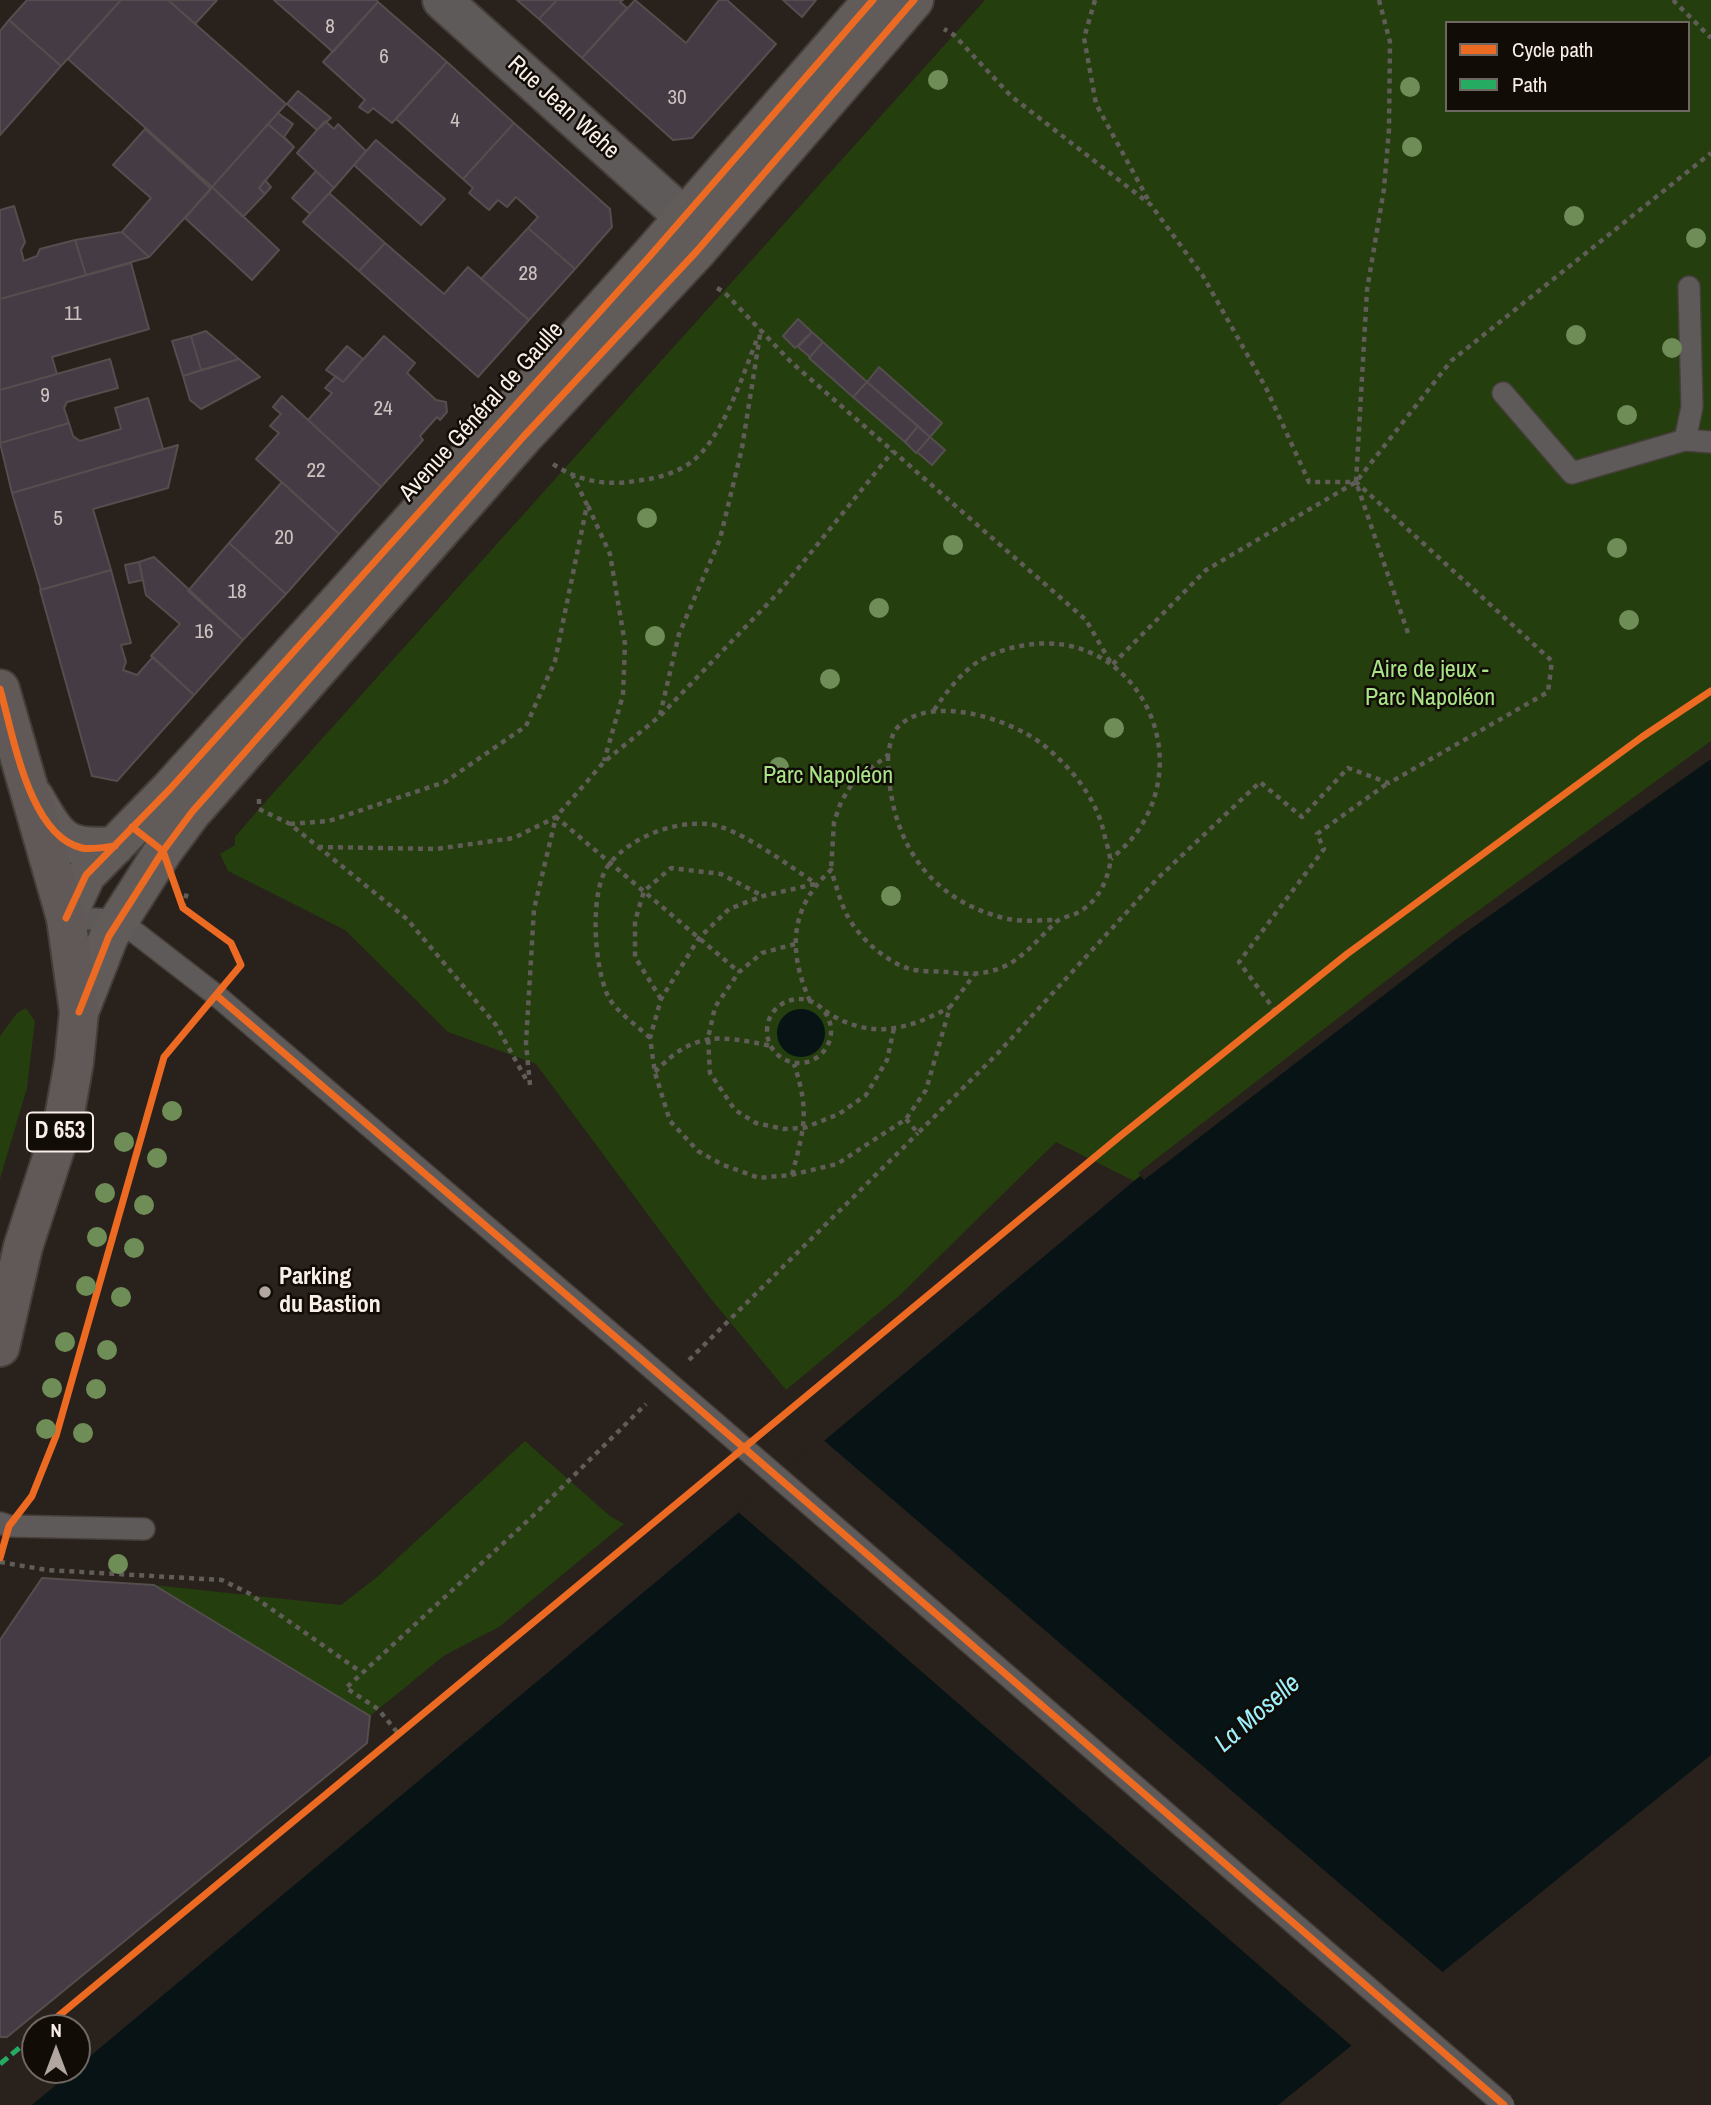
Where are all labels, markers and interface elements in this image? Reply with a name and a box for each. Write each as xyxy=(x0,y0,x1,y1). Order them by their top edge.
house number: 8 xyxy=(325,14,335,40)
legend xyxy=(1445,21,1690,112)
text: Cycle path xyxy=(1512,35,1593,64)
house number: 6 xyxy=(379,44,389,70)
street label: Rue Jean Wehe xyxy=(501,50,625,166)
text: Path xyxy=(1512,70,1547,99)
house number: 30 xyxy=(667,85,687,111)
house number: 4 xyxy=(450,108,460,134)
house number: 28 xyxy=(518,261,538,287)
house number: 11 xyxy=(64,301,82,327)
street label: Avenue Général de Gaulle xyxy=(394,316,570,508)
house number: 9 xyxy=(40,383,50,409)
house number: 24 xyxy=(373,396,393,422)
house number: 22 xyxy=(306,458,326,484)
house number: 5 xyxy=(53,506,63,532)
house number: 20 xyxy=(274,525,294,551)
house number: 18 xyxy=(227,579,247,605)
house number: 16 xyxy=(194,619,214,645)
park label: Aire de jeux - Parc Napoléon xyxy=(1365,657,1495,713)
park label: Parc Napoléon xyxy=(763,763,893,791)
road number: D 653 xyxy=(27,1112,93,1152)
place label: Parking du Bastion xyxy=(279,1264,381,1320)
marker: Parking du Bastion xyxy=(257,1284,273,1300)
water label: La Moselle xyxy=(1209,1668,1307,1760)
north arrow xyxy=(21,2014,91,2084)
text: N xyxy=(50,2017,62,2043)

